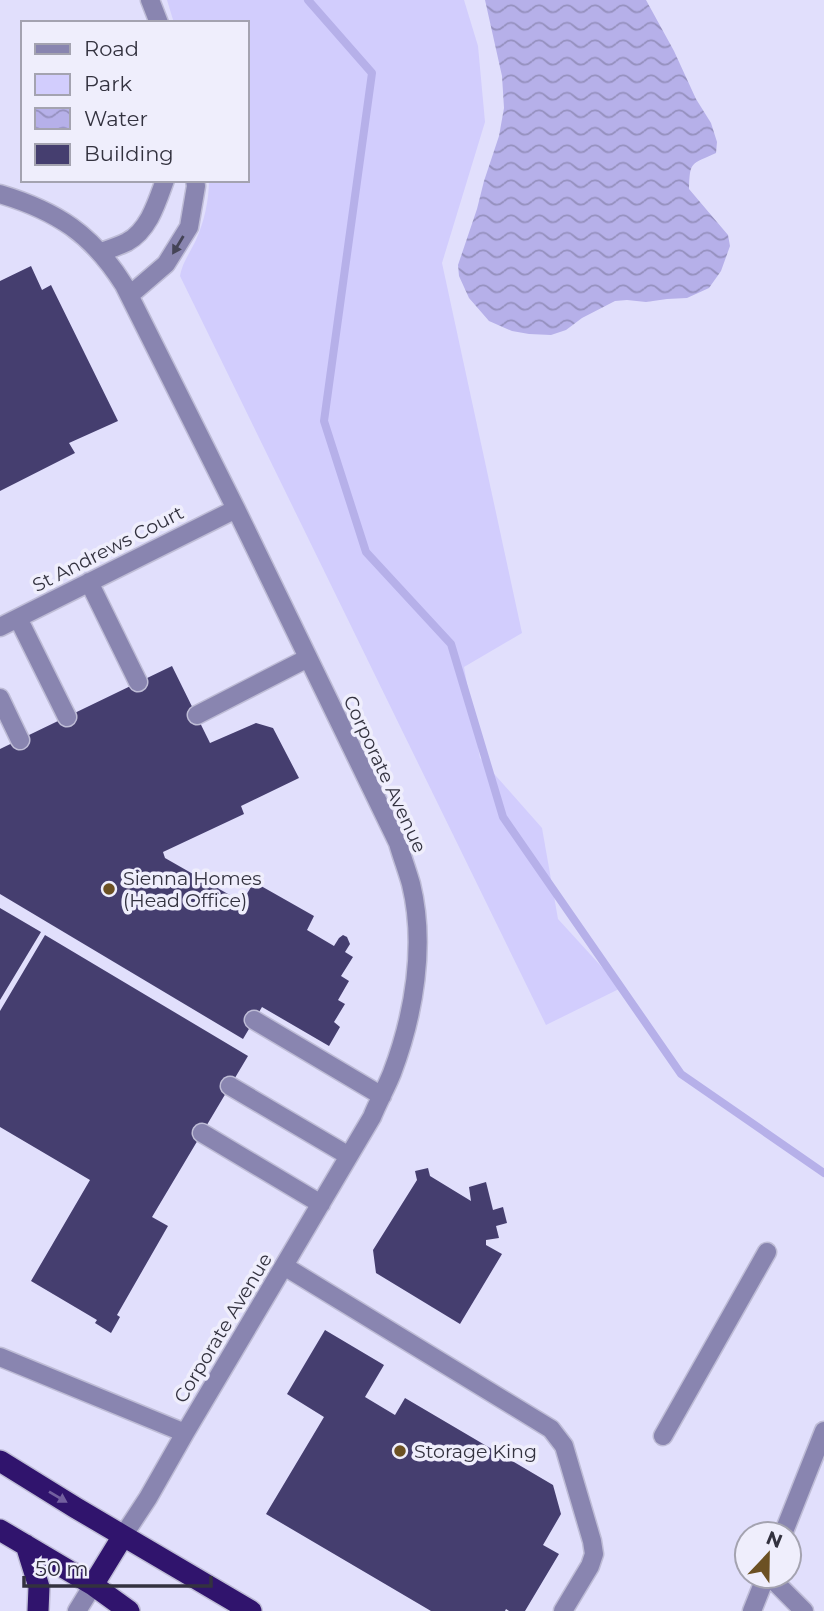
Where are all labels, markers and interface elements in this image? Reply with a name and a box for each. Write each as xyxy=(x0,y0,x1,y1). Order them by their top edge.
legend xyxy=(21,21,248,182)
text: Road xyxy=(84,36,139,61)
text: Park xyxy=(84,71,132,96)
text: Water xyxy=(84,106,148,131)
text: Building xyxy=(84,141,174,166)
one-way arrow xyxy=(171,235,184,254)
street label: St Andrews Court xyxy=(29,501,188,597)
street label: Corporate Avenue xyxy=(338,692,432,856)
place label: Sienna Homes (Head Office) xyxy=(123,867,261,912)
marker: Sienna Homes (Head Office) xyxy=(101,881,117,897)
street label: Corporate Avenue xyxy=(169,1249,277,1407)
place label: Storage King xyxy=(414,1440,537,1463)
marker: Storage King xyxy=(392,1443,408,1459)
one-way arrow xyxy=(48,1490,68,1503)
north arrow xyxy=(733,1520,803,1590)
text: N xyxy=(763,1526,786,1553)
scale bar xyxy=(24,1544,212,1588)
text: 50 m xyxy=(35,1556,89,1581)

